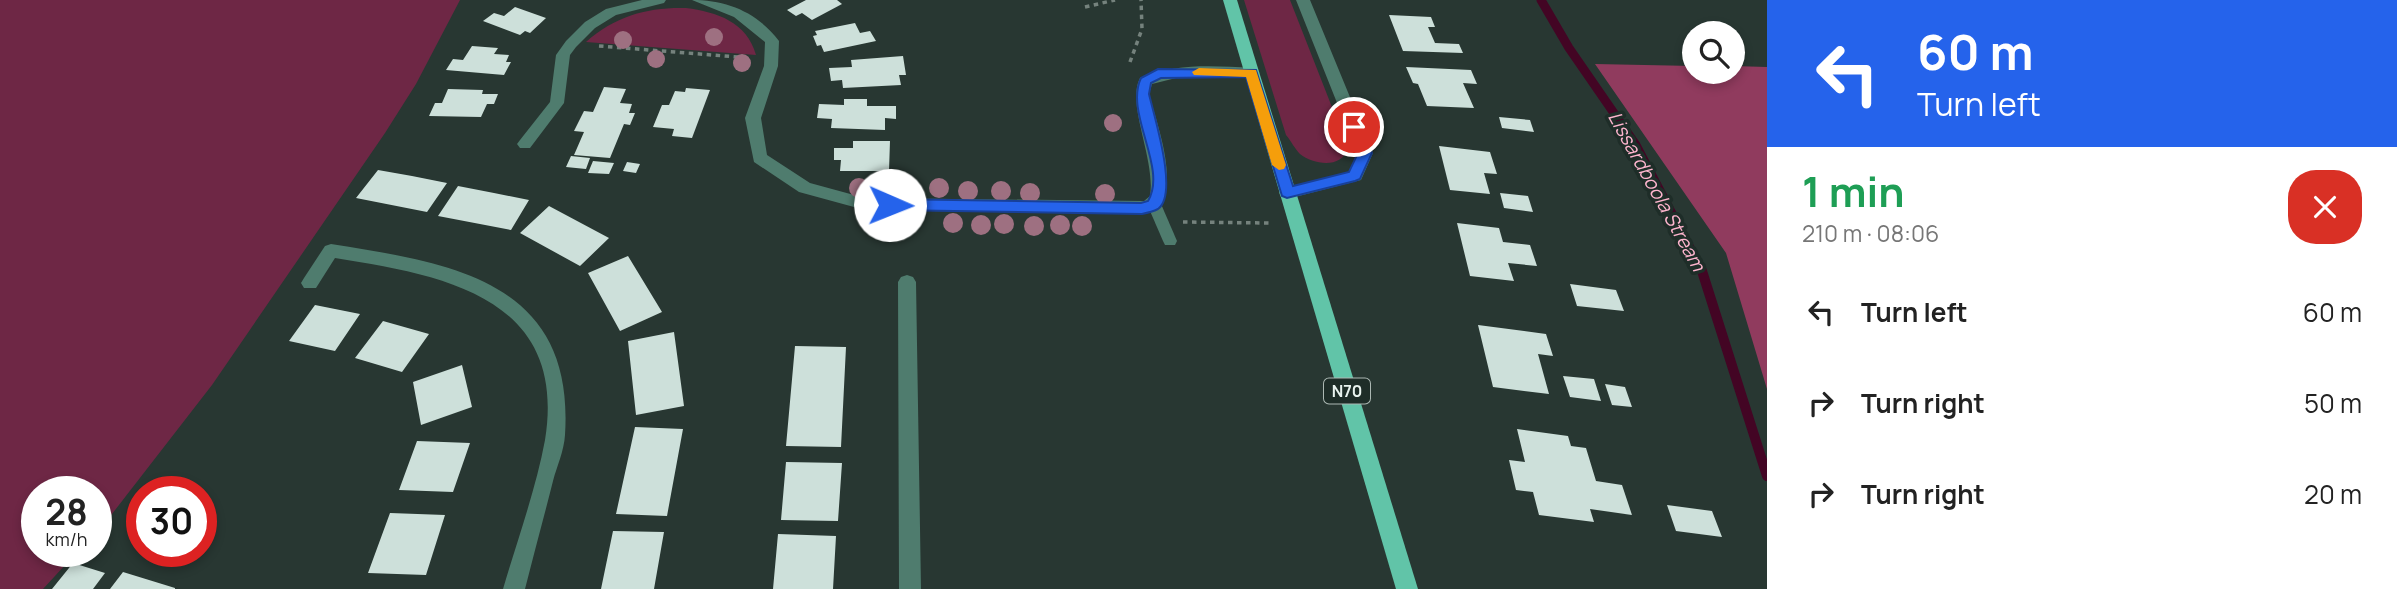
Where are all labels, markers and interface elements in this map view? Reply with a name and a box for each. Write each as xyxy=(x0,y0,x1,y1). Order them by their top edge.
text: 60 m xyxy=(1917,18,2034,85)
map controls xyxy=(1682,21,1745,84)
button: search xyxy=(1682,21,1745,84)
icon: left xyxy=(1802,28,1893,119)
text: Turn left xyxy=(1917,82,2041,126)
pin xyxy=(1324,97,1384,157)
water label: Lissardboola Stream xyxy=(1602,107,1713,277)
icon: arrive xyxy=(1335,108,1373,146)
text: 1 min xyxy=(1802,162,1905,220)
position arrow xyxy=(853,168,927,242)
button: close xyxy=(2288,170,2362,244)
text: 210 m · 08:06 xyxy=(1802,217,1939,249)
icon: left xyxy=(1802,293,1840,331)
text: Turn left xyxy=(1861,294,1968,330)
text: 60 m xyxy=(2303,294,2362,330)
road number: N70 xyxy=(1324,378,1370,404)
icon: right xyxy=(1802,384,1840,422)
text: Turn right xyxy=(1861,385,1985,421)
text: 50 m xyxy=(2304,385,2362,421)
icon: right xyxy=(1802,475,1840,513)
speed limit sign: 30 xyxy=(126,476,217,567)
text: Turn right xyxy=(1861,476,1985,512)
text: 20 m xyxy=(2304,476,2362,512)
text: 28 xyxy=(45,488,88,536)
text: km/h xyxy=(46,527,87,551)

